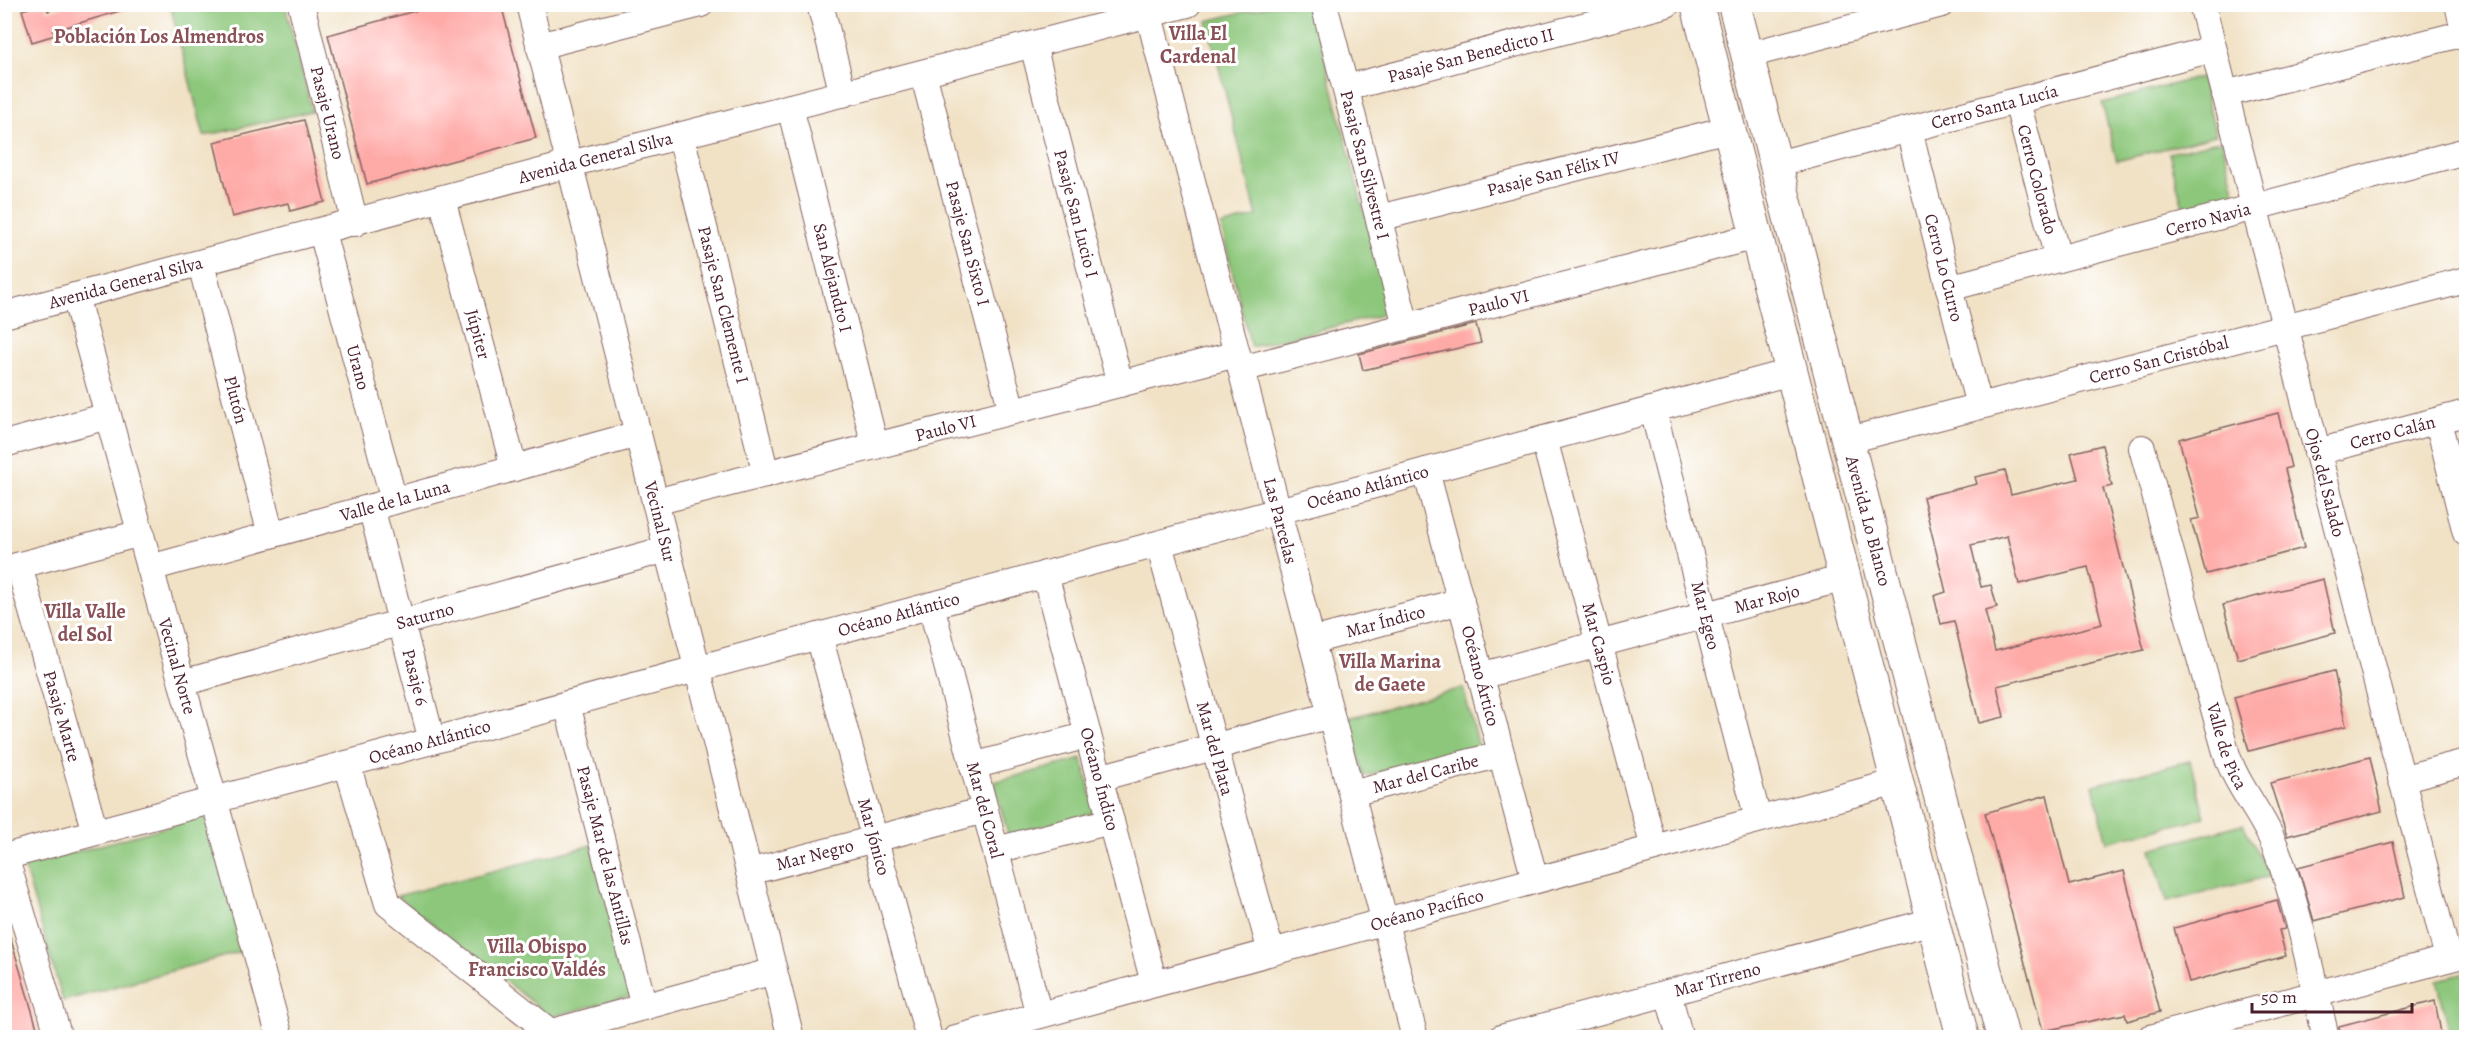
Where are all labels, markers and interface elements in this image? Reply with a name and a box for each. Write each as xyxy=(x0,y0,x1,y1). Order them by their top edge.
district label: Villa El Cardenal xyxy=(1160,20,1237,70)
street label: Pasaje San Benedicto II xyxy=(1385,22,1557,89)
district label: Población Los Almendros xyxy=(54,23,264,50)
street label: Pasaje Urano xyxy=(305,63,351,162)
street label: Cerro Santa Lucía xyxy=(1928,78,2061,135)
street label: Pasaje San Silvestre I xyxy=(1334,88,1396,242)
street label: Cerro Colorado xyxy=(2012,122,2063,237)
street label: Avenida General Silva xyxy=(515,126,676,190)
street label: Pasaje San Félix IV xyxy=(1484,145,1622,202)
street label: Pasaje San Lucio I xyxy=(1048,147,1104,280)
street label: Pasaje San Sixto I xyxy=(940,178,996,309)
street label: Cerro Navia xyxy=(2163,196,2254,242)
street label: Cerro Lo Curro xyxy=(1919,211,1969,324)
street label: San Alejandro I xyxy=(808,221,858,335)
street label: Pasaje San Clemente I xyxy=(692,223,755,386)
street label: Avenida General Silva xyxy=(45,250,206,315)
street label: Paulo VI xyxy=(1465,283,1532,322)
street label: Júpiter xyxy=(460,307,496,362)
street label: Cerro San Cristóbal xyxy=(2086,330,2232,389)
street label: Urano xyxy=(341,342,376,393)
street label: Plutón xyxy=(218,373,254,426)
street label: Paulo VI xyxy=(913,409,979,447)
street label: Cerro Calán xyxy=(2347,410,2438,455)
street label: Ojos del Salado xyxy=(2300,425,2351,539)
street label: Avenida Lo Blanco xyxy=(1840,452,1897,589)
street label: Océano Atlántico xyxy=(1304,459,1431,515)
street label: Valle de la Luna xyxy=(336,474,453,528)
street label: Las Parcelas xyxy=(1258,475,1303,567)
street label: Vecinal Sur xyxy=(638,478,682,565)
street label: Mar Egeo xyxy=(1685,578,1726,652)
street label: Mar Rojo xyxy=(1731,579,1802,619)
street label: Océano Atlántico xyxy=(835,586,962,642)
street label: Saturno xyxy=(393,596,457,635)
district label: Villa Valle del Sol xyxy=(43,598,126,648)
street label: Mar Índico xyxy=(1343,599,1428,643)
street label: Mar Caspio xyxy=(1577,600,1622,688)
street label: Vecinal Norte xyxy=(152,614,202,717)
street label: Océano Ártico xyxy=(1456,623,1505,729)
street label: Pasaje 6 xyxy=(396,646,434,708)
district label: Villa Marina de Gaete xyxy=(1338,648,1441,698)
street label: Pasaje Marte xyxy=(37,667,86,765)
street label: Mar del Plata xyxy=(1191,699,1240,799)
street label: Valle de Pica xyxy=(2201,699,2253,795)
street label: Océano Atlántico xyxy=(366,713,493,769)
street label: Océano Índico xyxy=(1074,725,1125,833)
street label: Mar del Caribe xyxy=(1370,748,1481,799)
street label: Mar del Coral xyxy=(961,759,1009,862)
street label: Pasaje Mar de las Antillas xyxy=(571,763,640,947)
street label: Mar Jónico xyxy=(852,795,896,878)
street label: Mar Negro xyxy=(773,833,856,876)
street label: Océano Pacífico xyxy=(1368,883,1486,937)
district label: Villa Obispo Francisco Valdés xyxy=(468,933,606,983)
street label: Mar Tirreno xyxy=(1671,956,1763,1003)
scale bar xyxy=(2252,976,2412,1014)
text: 50 m xyxy=(2261,985,2297,1009)

